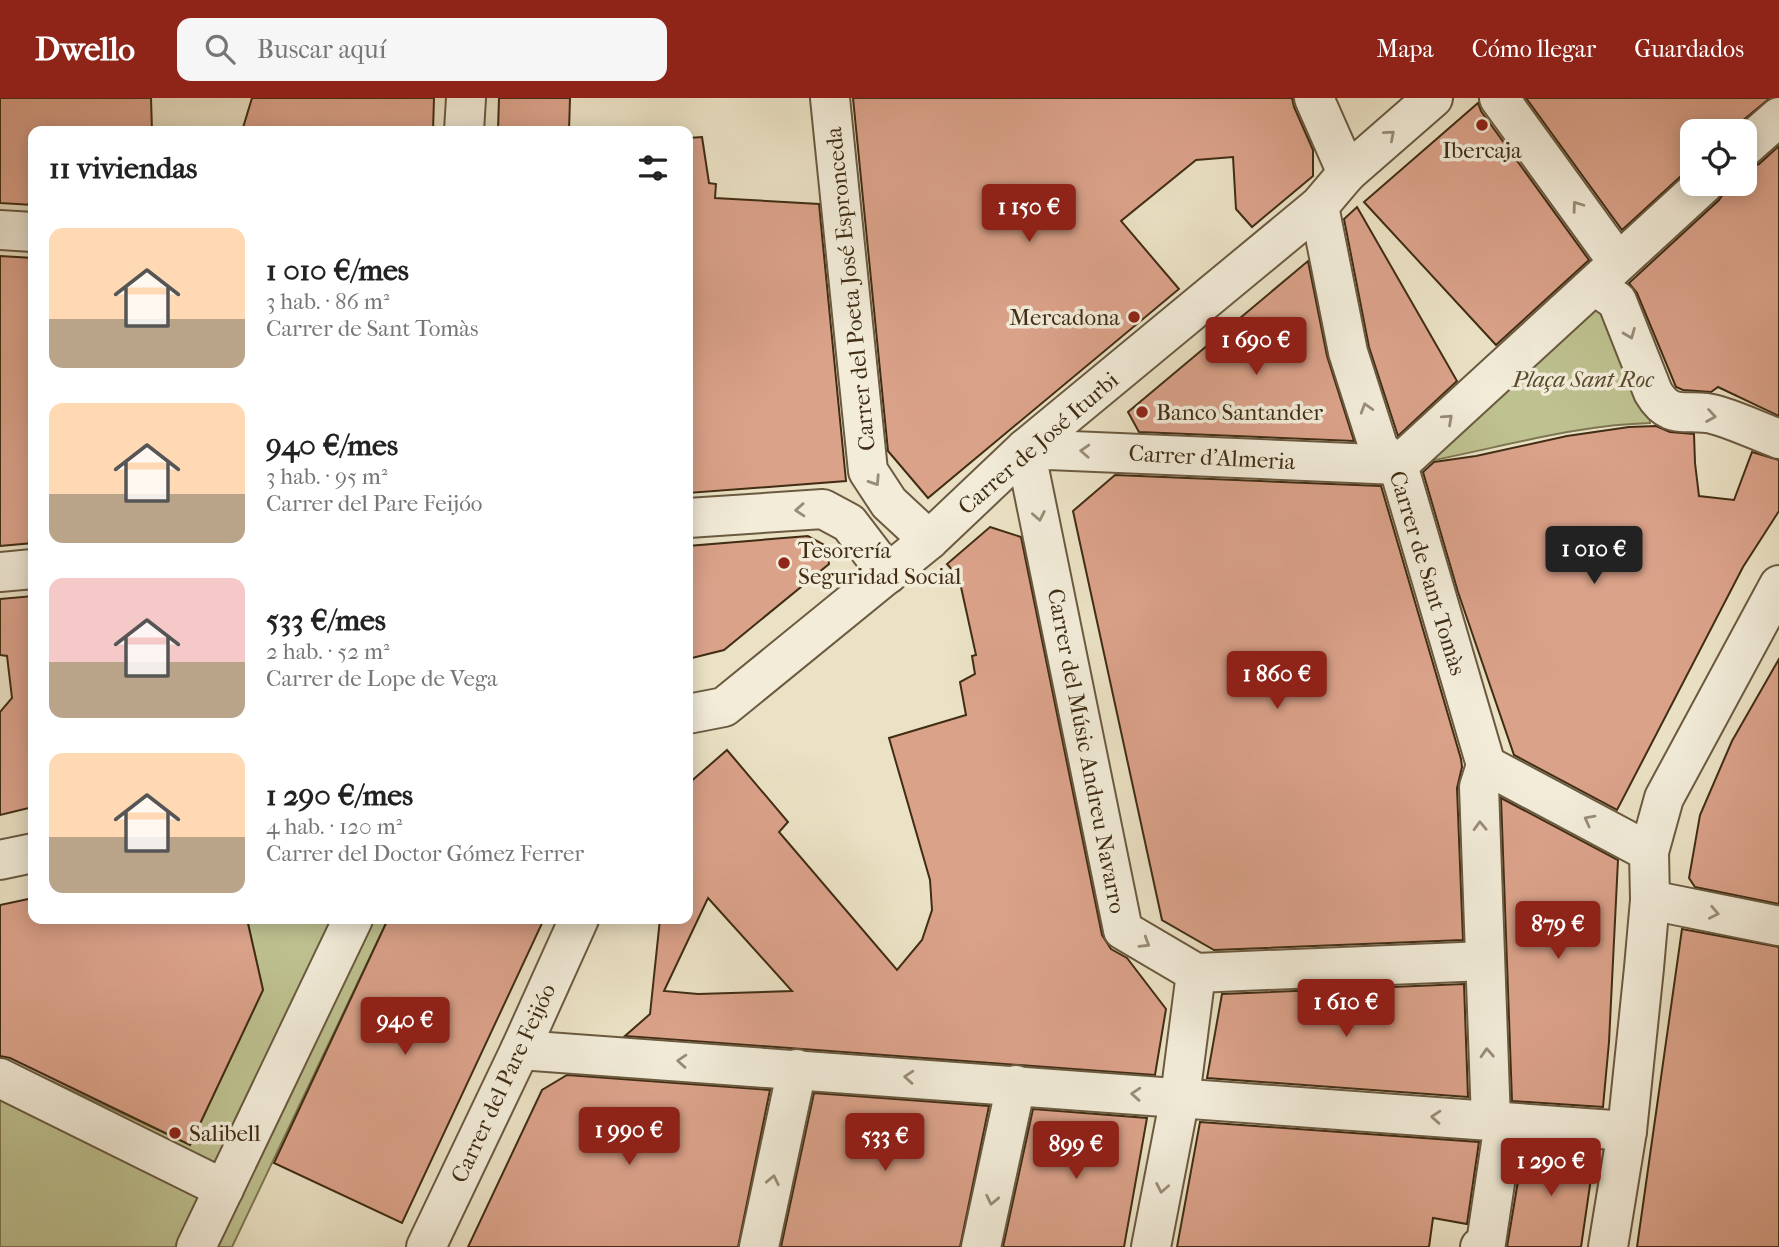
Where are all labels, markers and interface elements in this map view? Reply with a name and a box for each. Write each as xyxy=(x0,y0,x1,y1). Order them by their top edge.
search box xyxy=(177,18,667,81)
text: Dwello xyxy=(35,30,135,69)
icon: search xyxy=(201,30,239,68)
text: Buscar aquí xyxy=(257,34,386,65)
text: Mapa xyxy=(1376,35,1434,63)
text: Cómo llegar xyxy=(1472,35,1596,63)
text: Guardados xyxy=(1634,35,1744,63)
marker: Ibercaja xyxy=(1474,117,1490,133)
map controls xyxy=(1680,119,1757,196)
button: locate xyxy=(1680,119,1757,196)
street label: Carrer del Poeta José Espronceda xyxy=(820,125,881,452)
one-way arrow xyxy=(1382,131,1395,143)
place label: Ibercaja xyxy=(1442,137,1522,164)
icon: filters xyxy=(634,149,672,187)
text: 11 viviendas xyxy=(49,151,197,186)
pin: 1 150 € xyxy=(964,184,1094,244)
text: 1 150 € xyxy=(998,193,1060,220)
one-way arrow xyxy=(1573,201,1585,214)
text: 1 010 €/mes xyxy=(266,253,409,288)
icon: home xyxy=(105,256,189,340)
text: 3 hab. · 86 m² xyxy=(266,288,389,315)
place label: Mercadona xyxy=(1009,304,1120,331)
marker: Mercadona xyxy=(1126,309,1142,325)
text: Carrer de Sant Tomàs xyxy=(266,315,478,342)
pin: 1 690 € xyxy=(1191,317,1321,377)
text: 1 690 € xyxy=(1222,326,1290,353)
one-way arrow xyxy=(1621,327,1635,339)
street label: Carrer de José Iturbi xyxy=(953,366,1124,520)
park label: Plaça Sant Roc xyxy=(1511,366,1655,393)
place label: Banco Santander xyxy=(1156,399,1323,426)
one-way arrow xyxy=(1360,403,1374,415)
marker: Banco Santander xyxy=(1134,404,1150,420)
one-way arrow xyxy=(1705,408,1717,423)
one-way arrow xyxy=(1440,415,1453,428)
text: 940 €/mes xyxy=(266,428,398,463)
icon: home xyxy=(105,431,189,515)
street label: Carrer d'Almeria xyxy=(1128,440,1296,475)
one-way arrow xyxy=(1079,444,1090,459)
text: 3 hab. · 95 m² xyxy=(266,463,387,490)
street label: Carrer de Sant Tomàs xyxy=(1384,468,1471,679)
one-way arrow xyxy=(866,473,879,486)
text: Carrer del Pare Feijóo xyxy=(266,490,482,517)
one-way arrow xyxy=(794,503,805,518)
one-way arrow xyxy=(1031,510,1046,522)
pin: 1 010 € xyxy=(1529,526,1659,586)
text: 1 010 € xyxy=(1561,535,1627,562)
place label: Tesorería Seguridad Social xyxy=(798,537,962,590)
marker: Tesorería Seguridad Social xyxy=(776,555,792,571)
street label: Carrer del Músic Andreu Navarro xyxy=(1042,586,1131,916)
text: 533 €/mes xyxy=(266,603,386,638)
icon: home xyxy=(105,606,189,690)
text: 2 hab. · 52 m² xyxy=(266,638,390,665)
pin: 1 860 € xyxy=(1212,652,1342,711)
text: 1 860 € xyxy=(1243,660,1311,687)
text: Carrer de Lope de Vega xyxy=(266,665,498,692)
text: 1 290 €/mes xyxy=(266,778,413,813)
icon: home xyxy=(105,781,189,865)
text: 4 hab. · 120 m² xyxy=(266,813,402,840)
one-way arrow xyxy=(1584,815,1596,828)
one-way arrow xyxy=(1473,820,1488,831)
text: Carrer del Doctor Gómez Ferrer xyxy=(266,840,584,867)
pin: 879 € xyxy=(1509,902,1607,961)
one-way arrow xyxy=(1708,905,1720,920)
text: 879 € xyxy=(1531,910,1585,937)
one-way arrow xyxy=(1137,934,1150,947)
street label: Carrer del Pare Feijóo xyxy=(445,979,561,1187)
pin: 1 610 € xyxy=(1281,979,1411,1039)
text: 1 610 € xyxy=(1314,988,1378,1015)
pin: 940 € xyxy=(356,998,454,1057)
text: 940 € xyxy=(377,1006,433,1033)
one-way arrow xyxy=(1480,1047,1495,1058)
one-way arrow xyxy=(677,1054,688,1069)
one-way arrow xyxy=(904,1070,915,1085)
one-way arrow xyxy=(1130,1087,1141,1102)
pin: 1 990 € xyxy=(564,1108,694,1167)
one-way arrow xyxy=(1431,1110,1442,1125)
pin: 533 € xyxy=(836,1114,934,1173)
text: 1 990 € xyxy=(595,1116,663,1143)
place label: Salibell xyxy=(189,1120,261,1147)
text: 533 € xyxy=(861,1122,909,1149)
pin: 899 € xyxy=(1027,1122,1125,1181)
marker: Salibell xyxy=(167,1125,183,1141)
text: 899 € xyxy=(1049,1130,1103,1157)
pin: 1 290 € xyxy=(1486,1138,1616,1198)
text: 1 290 € xyxy=(1517,1147,1585,1174)
one-way arrow xyxy=(765,1174,780,1186)
one-way arrow xyxy=(1155,1182,1170,1194)
one-way arrow xyxy=(985,1194,1000,1206)

